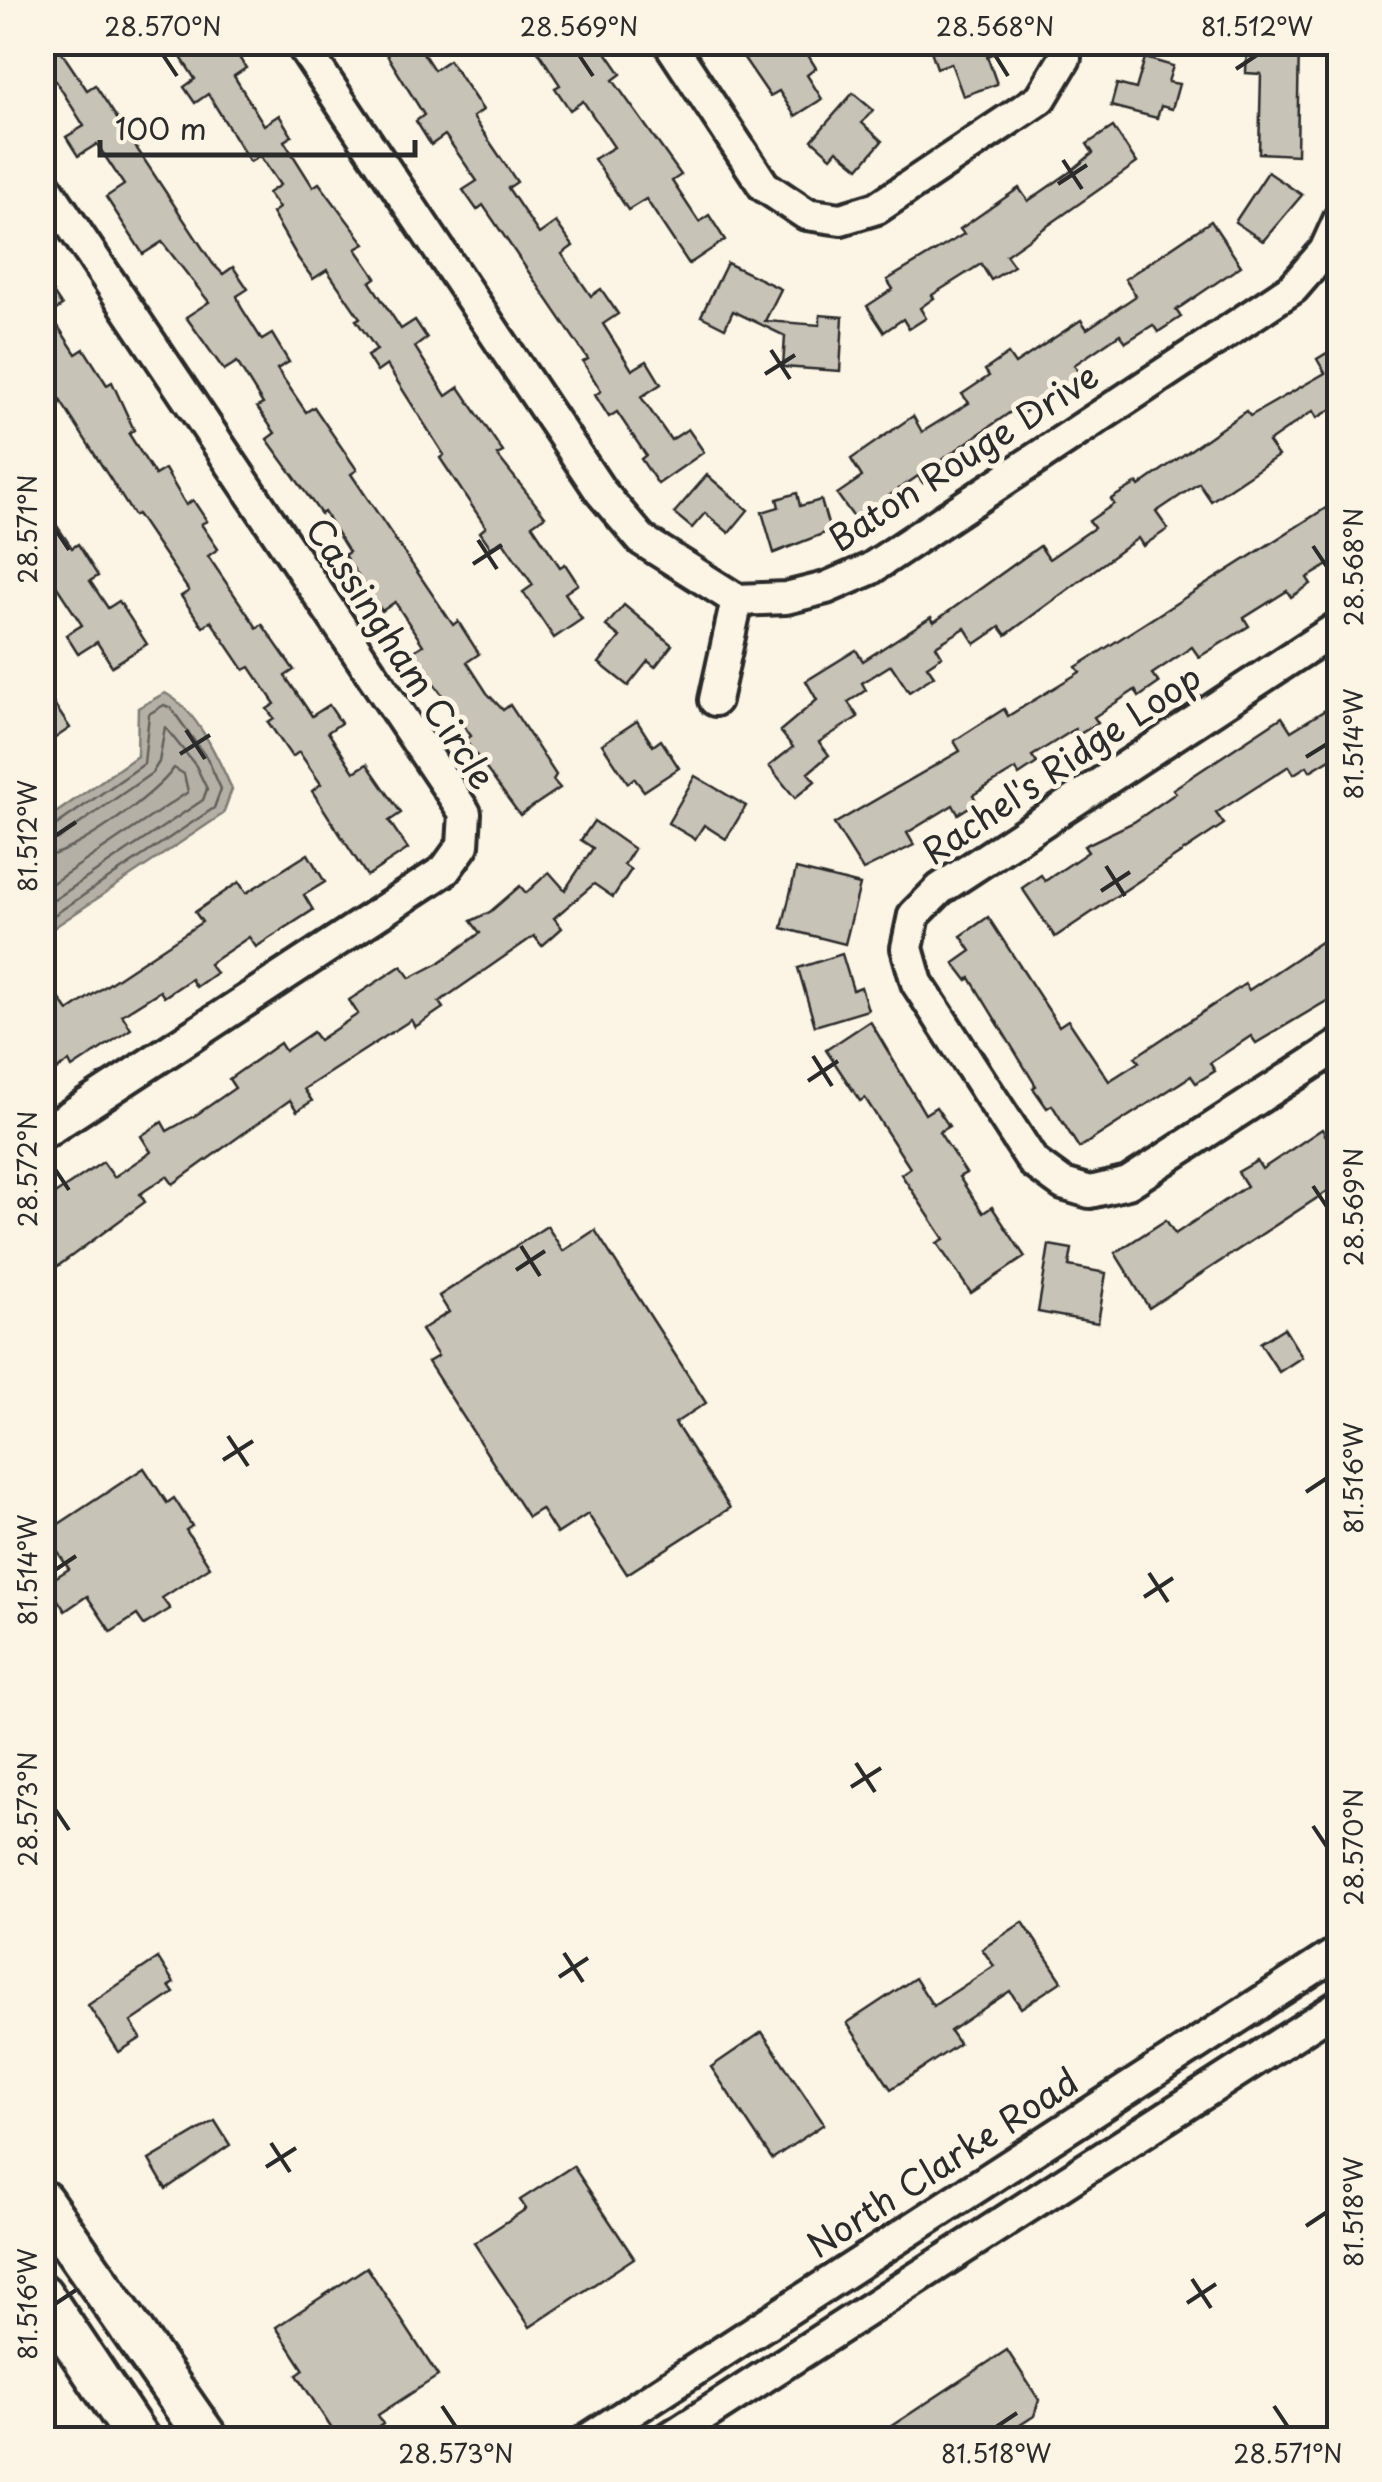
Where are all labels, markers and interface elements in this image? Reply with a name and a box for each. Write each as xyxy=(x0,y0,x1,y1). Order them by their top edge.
text: 28.570°N xyxy=(104,7,222,45)
text: 28.569°N xyxy=(520,7,638,45)
text: 28.568°N xyxy=(936,7,1054,45)
text: 81.512°W xyxy=(1201,7,1313,45)
scale bar xyxy=(100,95,415,157)
text: 100 m xyxy=(115,105,207,150)
street label: Baton Rouge Drive xyxy=(817,348,1108,563)
text: 28.571°N xyxy=(8,474,46,584)
street label: Cassingham Circle xyxy=(294,506,510,799)
text: 28.568°N xyxy=(1334,508,1372,626)
street label: Rachel's Ridge Loop xyxy=(910,650,1211,876)
text: 81.514°W xyxy=(1334,688,1372,799)
text: 81.512°W xyxy=(8,780,46,892)
text: 28.572°N xyxy=(8,1111,46,1227)
text: 28.569°N xyxy=(1334,1148,1372,1266)
text: 81.516°W xyxy=(1334,1422,1372,1534)
text: 81.514°W xyxy=(8,1514,46,1625)
text: 28.573°N xyxy=(8,1751,46,1867)
text: 28.570°N xyxy=(1334,1788,1372,1906)
street label: North Clarke Road xyxy=(795,2054,1088,2270)
text: 81.518°W xyxy=(1334,2157,1372,2267)
text: 81.516°W xyxy=(8,2248,46,2360)
text: 28.573°N xyxy=(398,2434,514,2472)
text: 81.518°W xyxy=(941,2434,1051,2472)
text: 28.571°N xyxy=(1233,2434,1343,2472)

